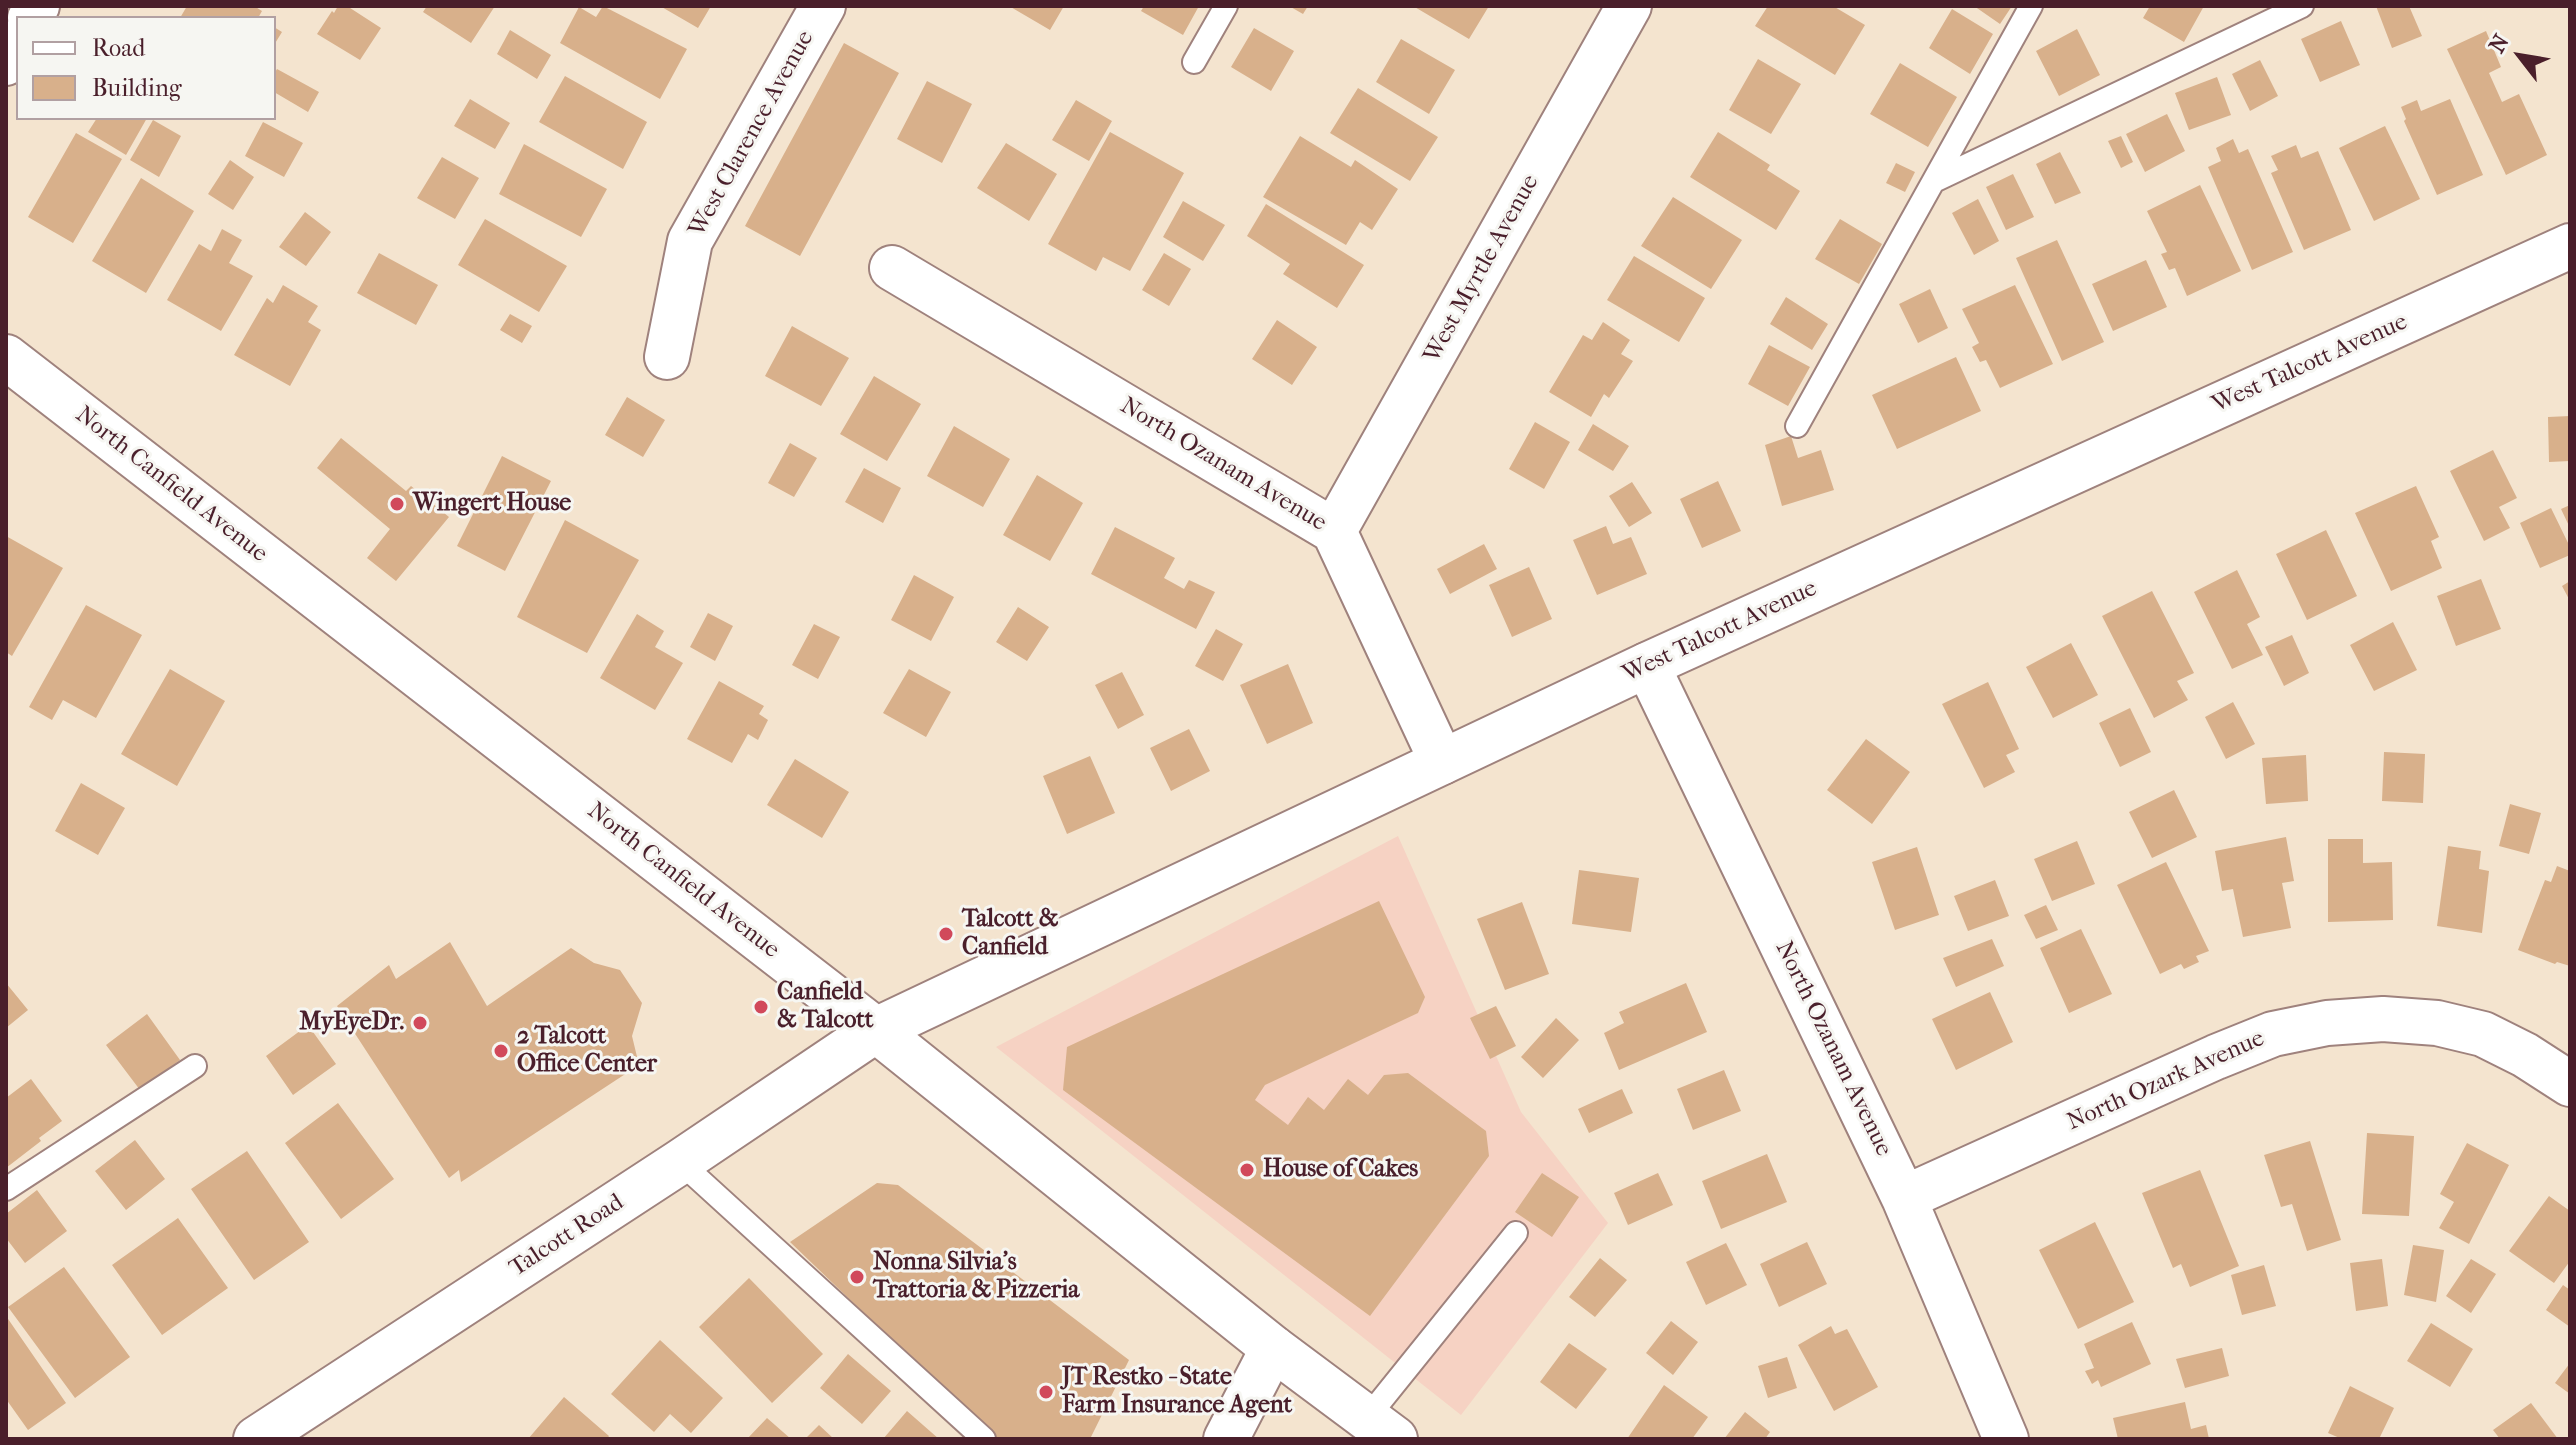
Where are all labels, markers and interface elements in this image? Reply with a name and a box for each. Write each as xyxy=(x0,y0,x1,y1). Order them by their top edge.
legend xyxy=(16,16,276,120)
north arrow xyxy=(2480,16,2560,96)
street label: West Clarence Avenue xyxy=(683,26,821,242)
text: N xyxy=(2484,30,2515,57)
text: Road xyxy=(92,34,145,62)
text: Building xyxy=(92,74,182,102)
street label: West Myrtle Avenue xyxy=(1418,170,1546,368)
street label: West Talcott Avenue xyxy=(2208,308,2412,420)
street label: North Ozanam Avenue xyxy=(1115,392,1331,538)
street label: North Canfield Avenue xyxy=(69,401,273,569)
place label: Wingert House xyxy=(413,490,571,518)
marker: Wingert House xyxy=(388,495,406,513)
street label: West Talcott Avenue xyxy=(1619,574,1821,690)
street label: North Canfield Avenue xyxy=(581,797,785,965)
place label: Talcott & Canfield xyxy=(962,906,1058,962)
marker: Talcott & Canfield xyxy=(937,925,955,943)
street label: North Ozanam Avenue xyxy=(1768,937,1898,1161)
place label: Canfield & Talcott xyxy=(777,979,873,1035)
marker: Canfield & Talcott xyxy=(752,998,770,1016)
place label: MyEyeDr. xyxy=(299,1009,404,1037)
marker: MyEyeDr. xyxy=(411,1014,429,1032)
place label: 2 Talcott Office Center xyxy=(517,1023,657,1079)
street label: North Ozark Avenue xyxy=(2063,1025,2269,1137)
marker: 2 Talcott Office Center xyxy=(492,1042,510,1060)
place label: House of Cakes xyxy=(1263,1156,1418,1184)
marker: House of Cakes xyxy=(1238,1161,1256,1179)
street label: Talcott Road xyxy=(505,1189,629,1283)
place label: Nonna Silvia's Trattoria & Pizzeria xyxy=(873,1249,1079,1305)
marker: Nonna Silvia's Trattoria & Pizzeria xyxy=(848,1268,866,1286)
place label: JT Restko - State Farm Insurance Agent xyxy=(1062,1364,1292,1420)
marker: JT Restko - State Farm Insurance Agent xyxy=(1037,1383,1055,1401)

